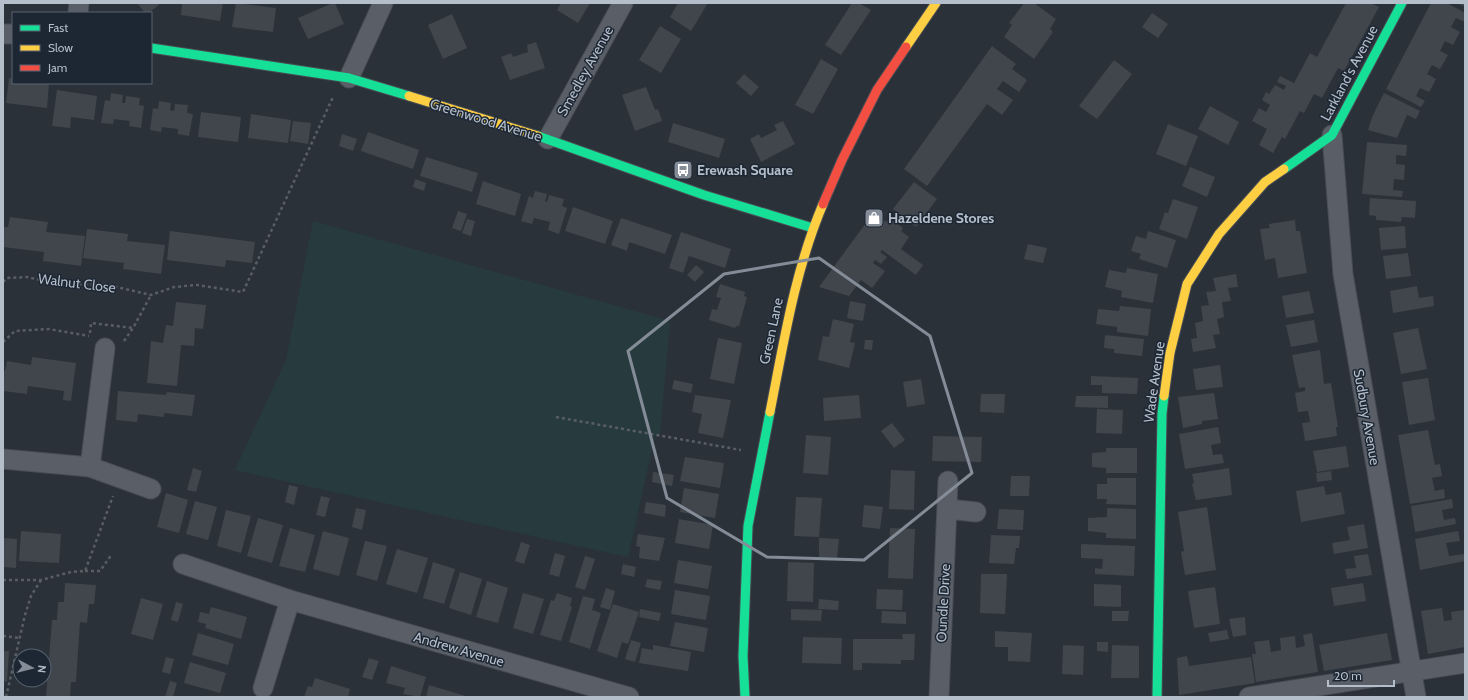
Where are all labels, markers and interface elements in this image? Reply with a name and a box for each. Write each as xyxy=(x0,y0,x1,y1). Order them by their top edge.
legend xyxy=(12,12,152,84)
text: Fast xyxy=(48,20,68,35)
street label: Larkland's Avenue xyxy=(1316,22,1382,124)
street label: Smedley Avenue xyxy=(553,23,617,119)
text: Slow xyxy=(48,40,73,55)
text: Jam xyxy=(47,60,67,75)
street label: Greenwood Avenue xyxy=(428,94,544,146)
bus stop icon: Erewash Square xyxy=(672,159,694,181)
place label: Erewash Square xyxy=(697,161,793,179)
shop icon: Hazeldene Stores xyxy=(863,207,885,229)
place label: Hazeldene Stores xyxy=(888,209,994,227)
street label: Walnut Close xyxy=(37,269,117,297)
street label: Green Lane xyxy=(755,296,787,366)
street label: Wade Avenue xyxy=(1139,340,1169,424)
street label: Sudbury Avenue xyxy=(1350,368,1384,466)
street label: Oundle Drive xyxy=(932,563,954,643)
street label: Andrew Avenue xyxy=(412,627,506,671)
north arrow xyxy=(12,648,52,688)
scale bar xyxy=(1328,662,1394,688)
text: N xyxy=(35,665,49,674)
text: 20 m xyxy=(1334,668,1362,683)

